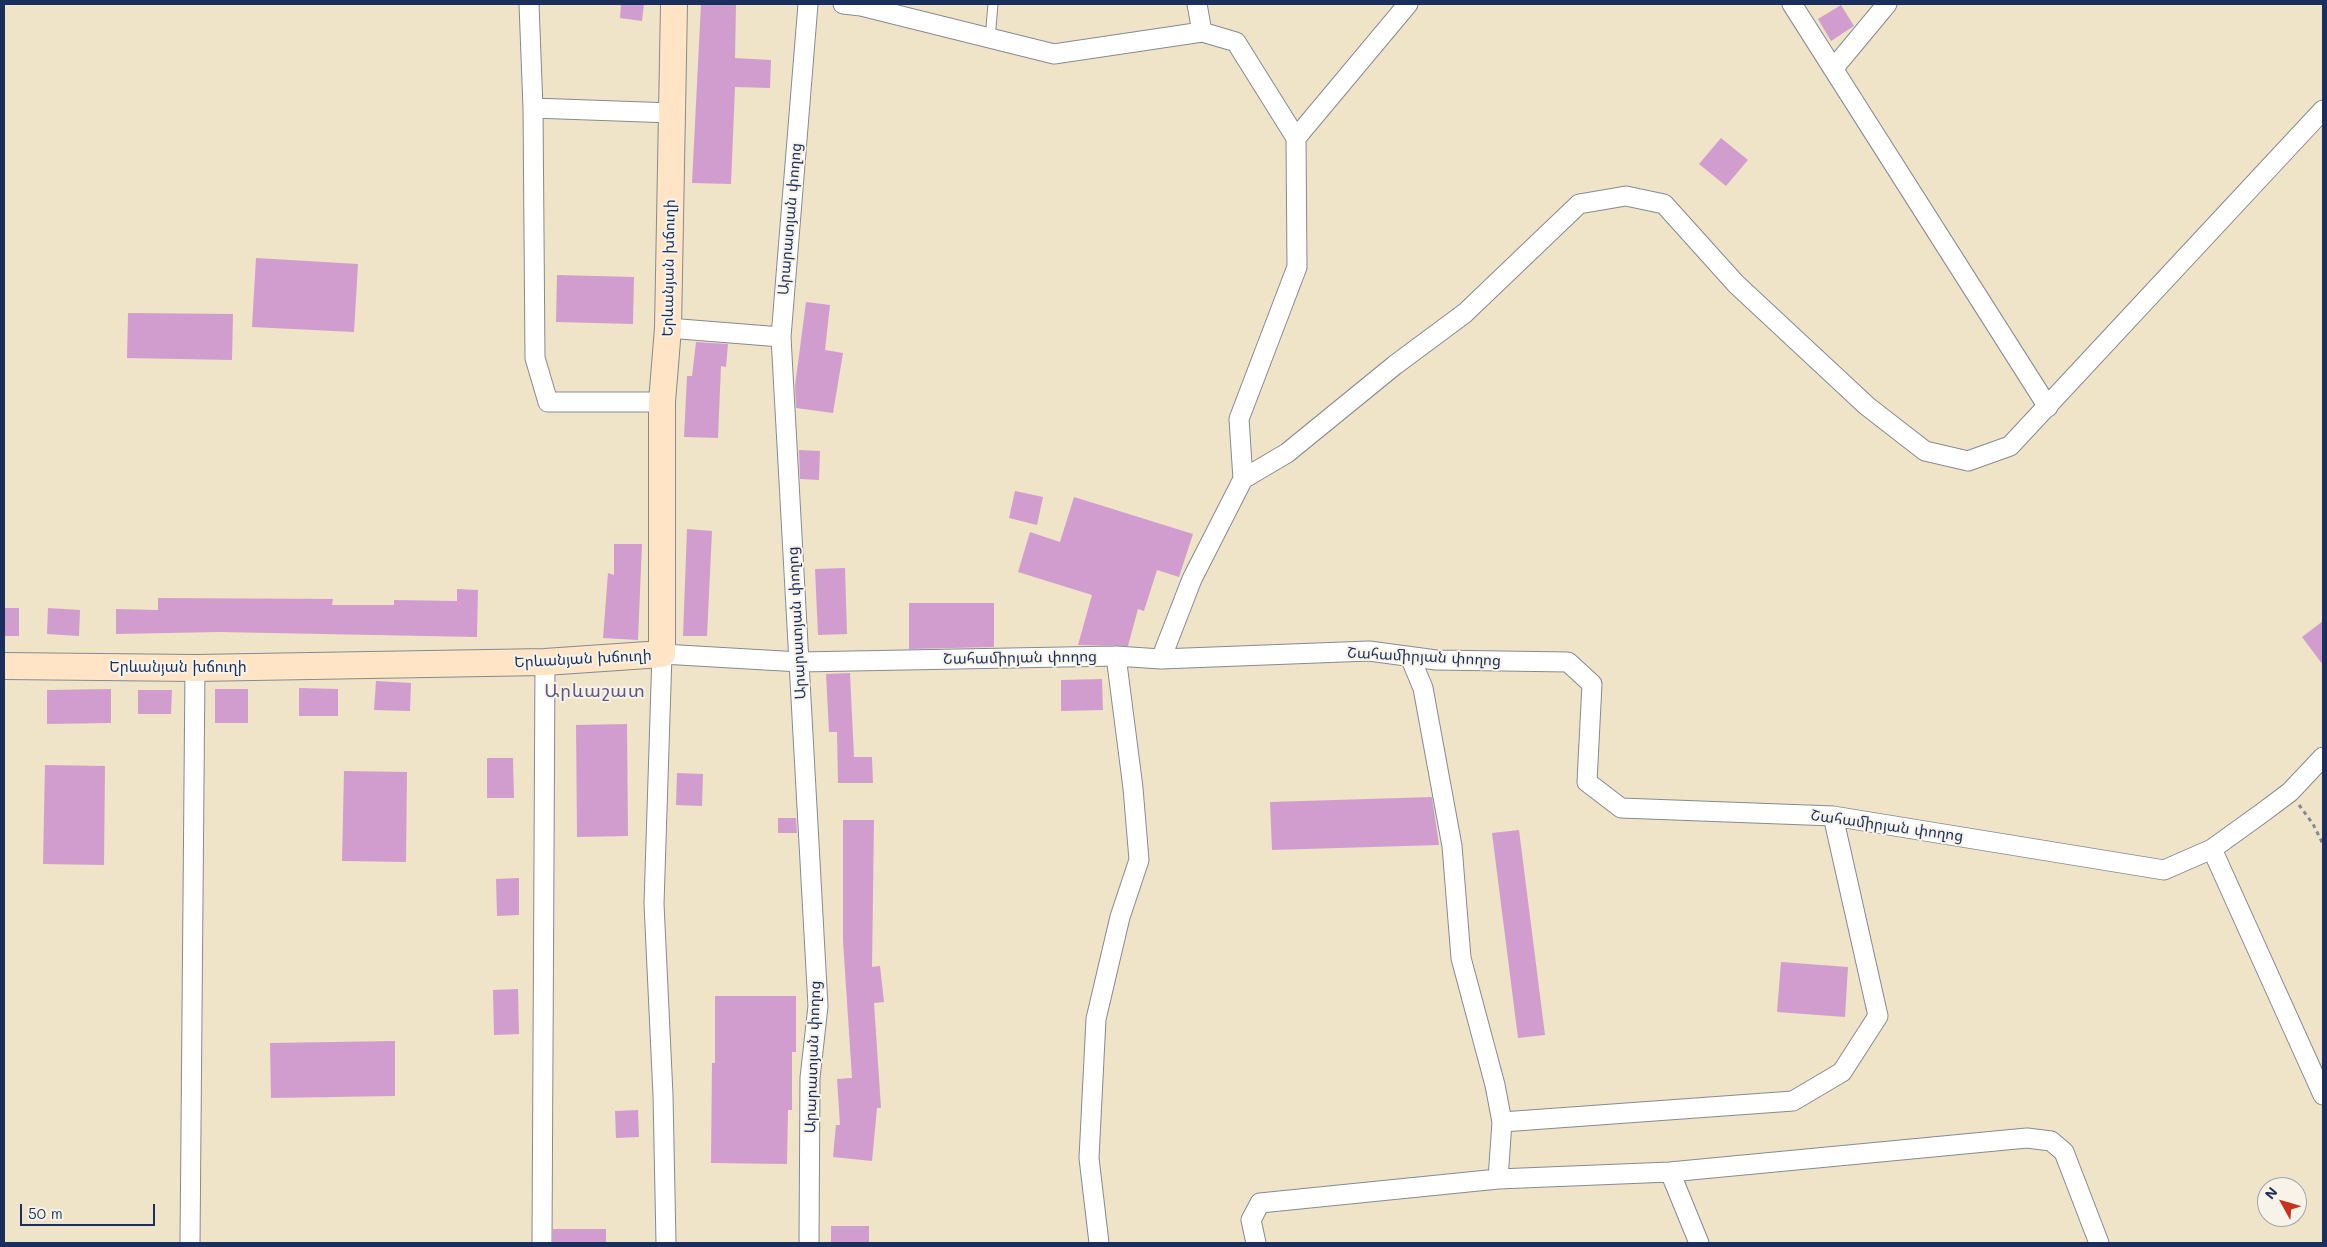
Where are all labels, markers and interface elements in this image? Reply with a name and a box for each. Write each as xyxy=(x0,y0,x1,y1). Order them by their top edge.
street label: Արարատյան փողոց xyxy=(774,142,806,296)
street label: Երևանյան խճուղի xyxy=(659,199,679,337)
street label: Արարատյան փողոց xyxy=(784,546,810,700)
street label: Շահամիրյան փողոց xyxy=(1347,644,1501,670)
street label: Երևանյան խճուղի xyxy=(514,646,652,672)
street label: Շահամիրյան փողոց xyxy=(943,648,1097,668)
street label: Երևանյան խճուղի xyxy=(109,658,247,676)
district label: Արևաշատ xyxy=(543,680,647,702)
street label: Շահամիրյան փողոց xyxy=(1809,806,1965,846)
street label: Արարատյան փողոց xyxy=(801,980,825,1134)
north arrow xyxy=(2257,1177,2307,1227)
text: N xyxy=(2260,1183,2281,1203)
scale bar xyxy=(22,1194,158,1226)
text: 50 m xyxy=(28,1203,63,1223)

